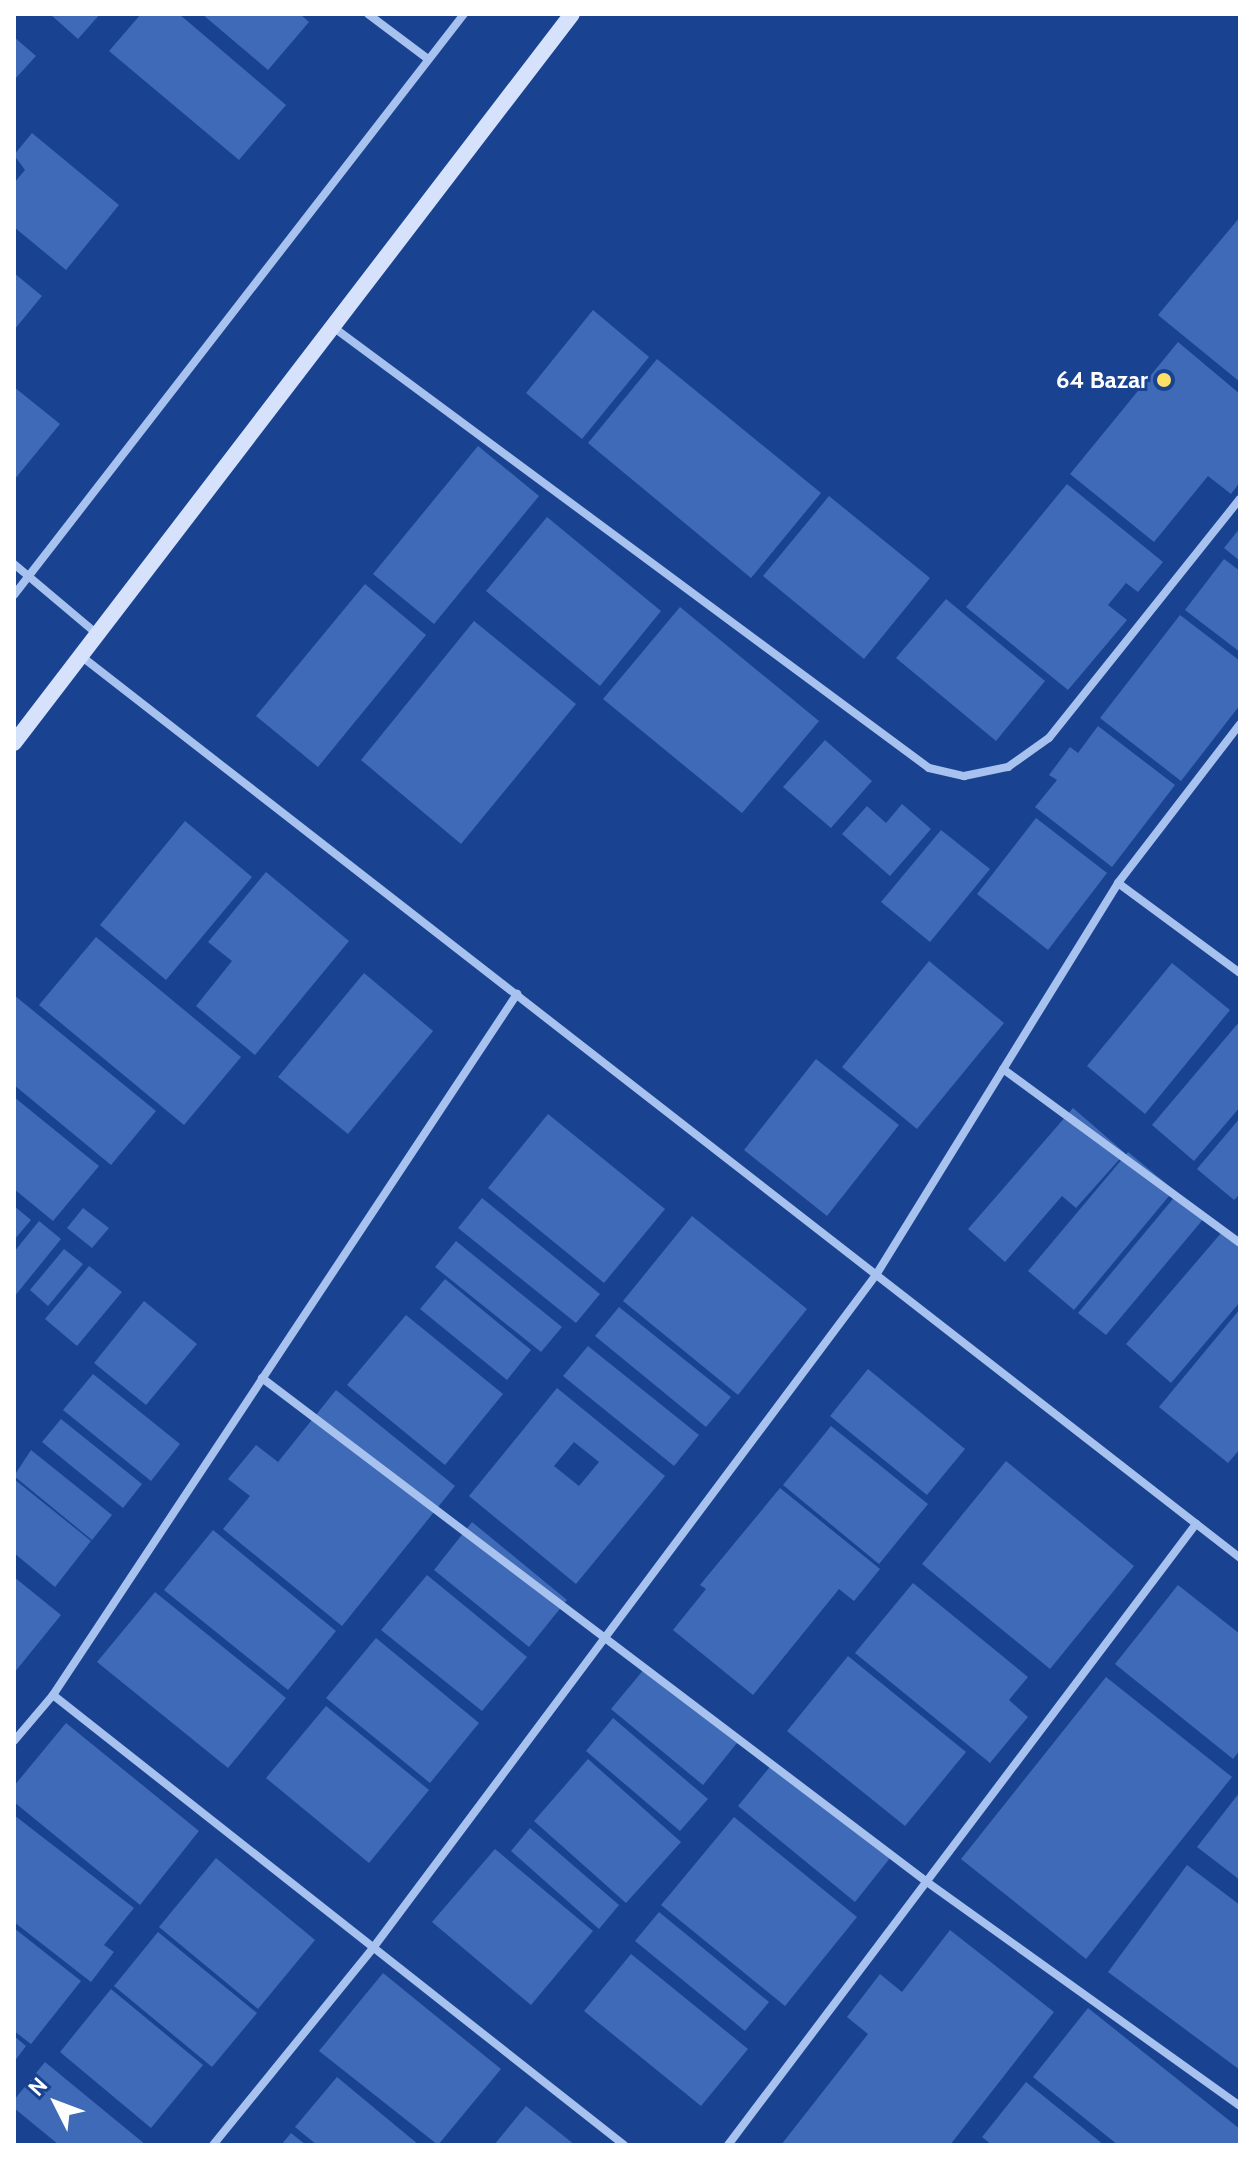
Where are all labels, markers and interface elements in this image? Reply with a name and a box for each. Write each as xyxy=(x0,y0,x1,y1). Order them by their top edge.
place label: 64 Bazar xyxy=(1056,366,1148,394)
marker: 64 Bazar xyxy=(1155,371,1173,389)
north arrow xyxy=(16,2063,96,2143)
text: N xyxy=(23,2072,53,2101)

